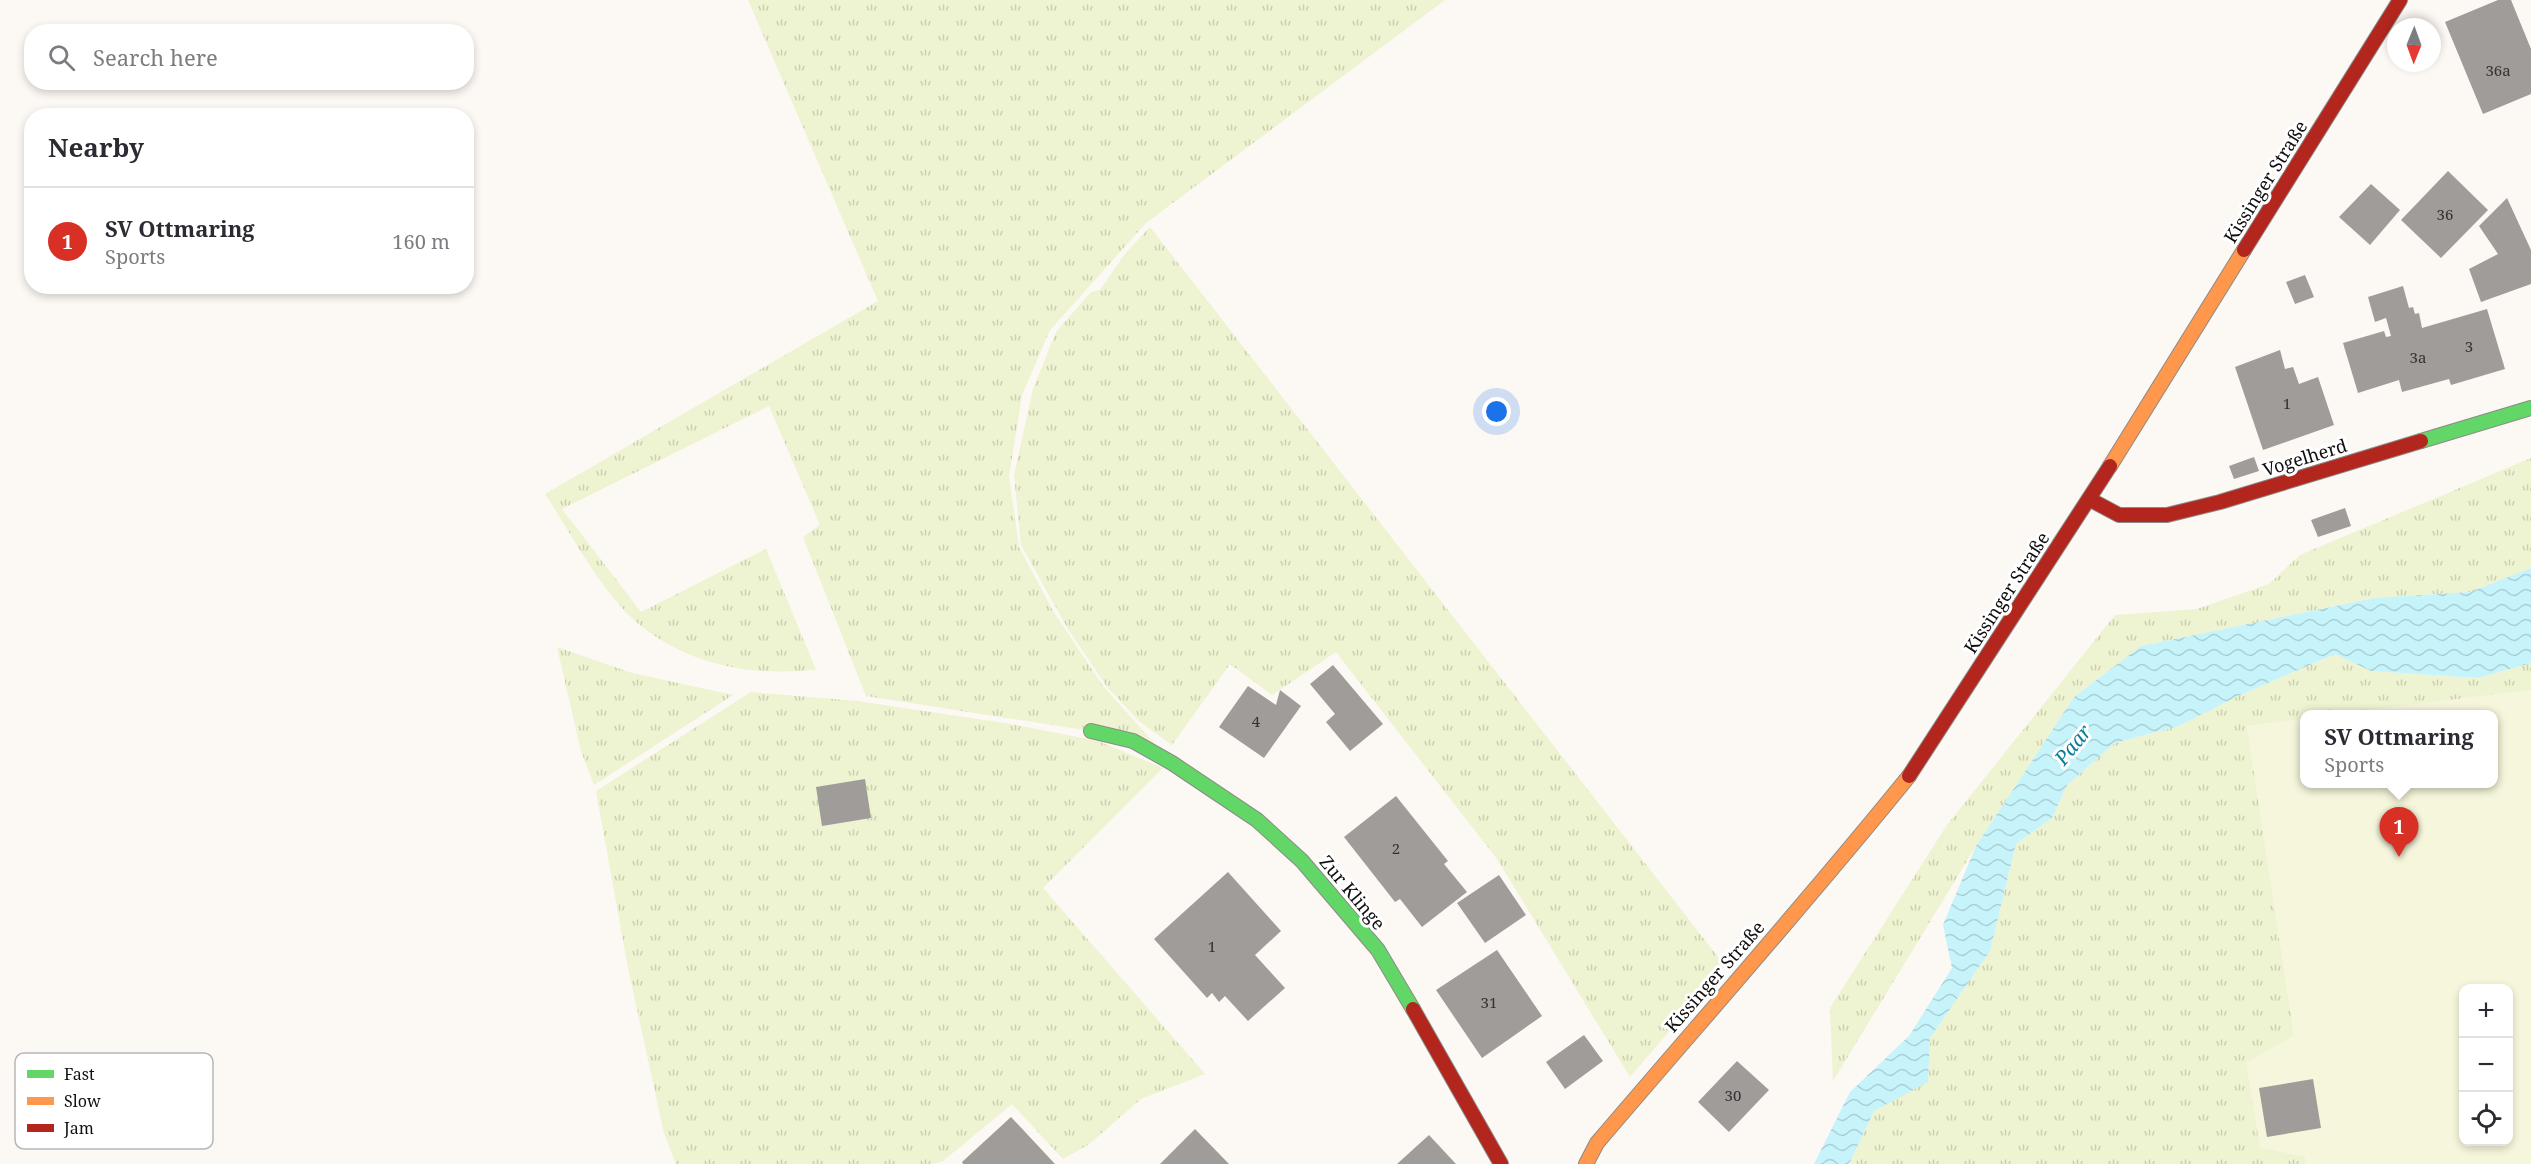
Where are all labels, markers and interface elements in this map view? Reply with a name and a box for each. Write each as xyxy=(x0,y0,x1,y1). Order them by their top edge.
north arrow xyxy=(2387,18,2441,72)
search box xyxy=(24,24,474,90)
icon: search xyxy=(45,41,78,74)
text: Search here xyxy=(93,42,218,72)
house number: 36a xyxy=(2485,60,2511,80)
street label: Kissinger Straße xyxy=(2218,116,2312,247)
text: Nearby xyxy=(48,129,144,165)
house number: 36 xyxy=(2437,204,2453,224)
text: SV Ottmaring xyxy=(105,213,255,243)
text: 1 xyxy=(62,228,73,255)
text: 160 m xyxy=(392,228,450,255)
text: Sports xyxy=(105,243,165,270)
house number: 3 xyxy=(2465,336,2473,356)
house number: 3a xyxy=(2410,347,2426,367)
house number: 1 xyxy=(2283,393,2291,413)
your location xyxy=(1482,397,1511,426)
street label: Vogelherd xyxy=(2260,433,2350,481)
street label: Kissinger Straße xyxy=(1958,527,2054,658)
popup xyxy=(2300,710,2498,788)
house number: 4 xyxy=(1252,711,1261,731)
water label: Paar xyxy=(2047,718,2098,771)
text: SV Ottmaring xyxy=(2324,721,2474,751)
text: Sports xyxy=(2324,751,2384,778)
pin: 1 xyxy=(2380,808,2418,857)
house number: 2 xyxy=(1392,838,1400,858)
street label: Zur Klinge xyxy=(1315,850,1391,935)
street label: Kissinger Straße xyxy=(1659,916,1769,1037)
house number: 1 xyxy=(1208,936,1216,956)
map controls xyxy=(2459,984,2513,1146)
button: + xyxy=(2459,984,2513,1038)
house number: 31 xyxy=(1481,992,1497,1012)
button: − xyxy=(2459,1038,2513,1092)
legend xyxy=(15,1053,213,1149)
text: Fast xyxy=(64,1063,95,1085)
house number: 30 xyxy=(1725,1085,1741,1105)
text: Slow xyxy=(64,1090,101,1112)
button: locate xyxy=(2459,1092,2513,1146)
text: Jam xyxy=(63,1117,94,1139)

